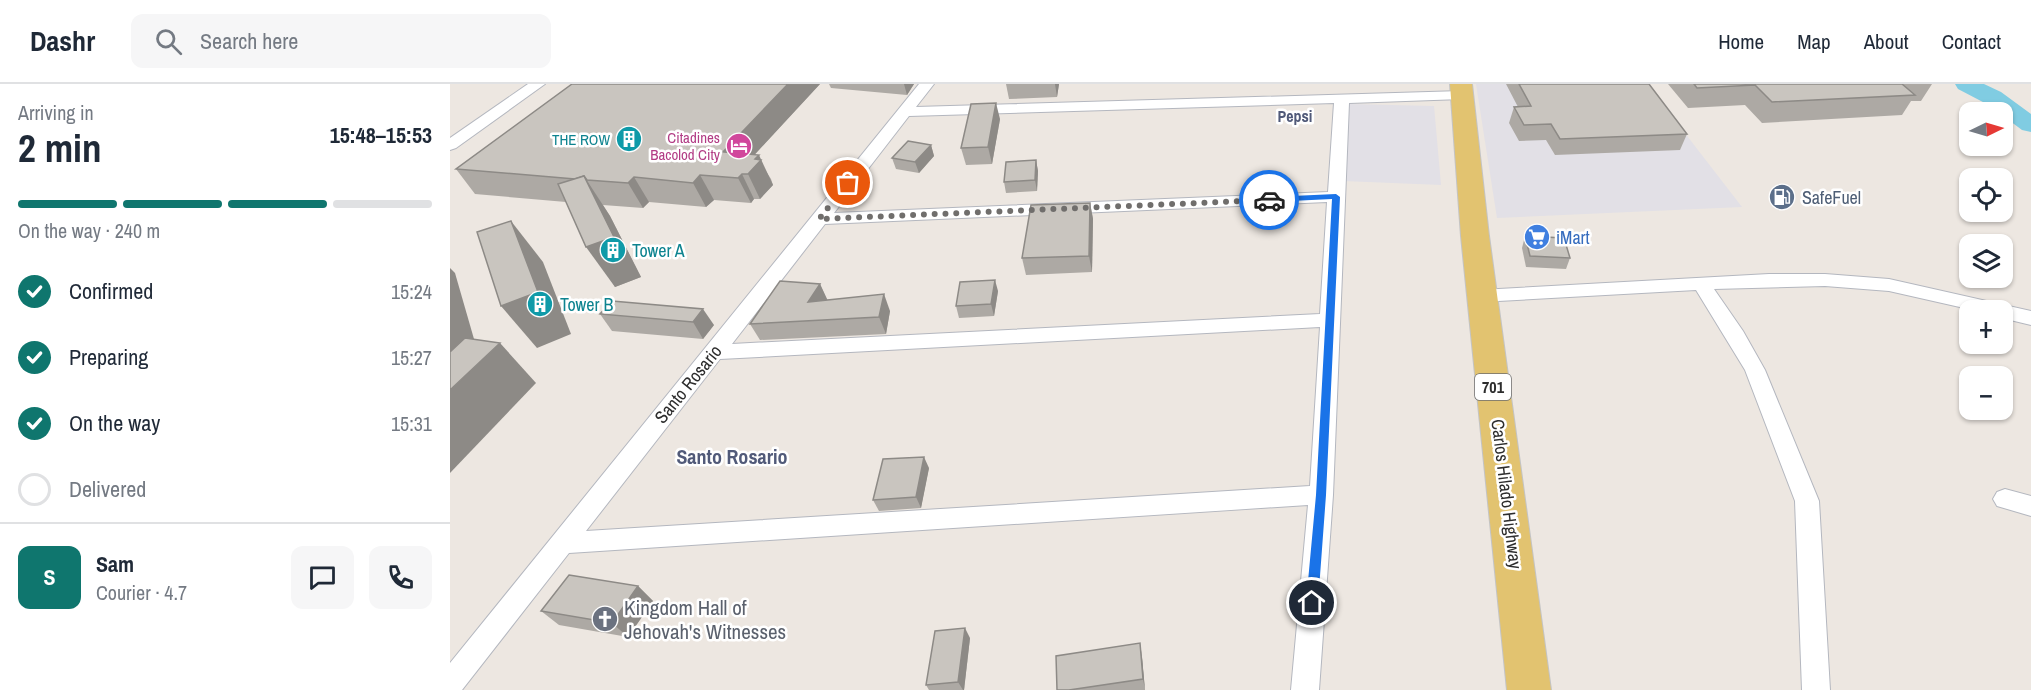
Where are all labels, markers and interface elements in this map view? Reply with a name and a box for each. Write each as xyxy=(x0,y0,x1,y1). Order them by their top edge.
search box xyxy=(131,14,551,68)
text: Dashr xyxy=(30,22,95,60)
icon: search xyxy=(152,25,185,58)
text: Search here xyxy=(200,26,298,56)
text: Home xyxy=(1718,27,1764,56)
text: Map xyxy=(1797,27,1831,56)
text: About xyxy=(1864,27,1909,56)
text: Contact xyxy=(1942,27,2001,56)
text: Arriving in xyxy=(18,99,94,126)
north arrow xyxy=(1959,102,2013,156)
map controls xyxy=(1959,102,2013,420)
district label: Pepsi xyxy=(1277,105,1313,127)
text: 15:48–15:53 xyxy=(330,120,432,150)
text: 2 min xyxy=(18,122,102,174)
building icon: THE ROW xyxy=(614,124,644,154)
place label: Citadines Bacolod City xyxy=(650,127,721,165)
place label: THE ROW xyxy=(552,129,610,150)
hotel icon: Citadines Bacolod City xyxy=(724,131,754,161)
pin xyxy=(822,157,873,208)
icon: bag xyxy=(831,166,864,199)
button: locate xyxy=(1959,168,2013,222)
courier xyxy=(1239,170,1299,230)
fuel station icon: SafeFuel xyxy=(1767,182,1797,212)
icon: car xyxy=(1253,184,1286,217)
place label: SafeFuel xyxy=(1802,185,1861,210)
text: On the way · 240 m xyxy=(18,217,160,244)
supermarket icon: iMart xyxy=(1522,222,1552,252)
place label: iMart xyxy=(1556,225,1590,250)
button: layers xyxy=(1959,234,2013,288)
building icon: Tower A xyxy=(598,235,628,265)
place label: Tower A xyxy=(632,238,685,263)
icon: check xyxy=(18,275,51,308)
text: Confirmed xyxy=(69,276,153,306)
text: 15:24 xyxy=(391,278,432,305)
building icon: Tower B xyxy=(525,289,555,319)
place label: Tower B xyxy=(560,292,613,317)
button: + xyxy=(1959,300,2013,354)
street label: Santo Rosario xyxy=(649,339,727,429)
icon: check xyxy=(18,341,51,374)
text: Preparing xyxy=(69,342,148,372)
text: 15:27 xyxy=(391,344,432,371)
button: − xyxy=(1959,366,2013,420)
road number: 701 xyxy=(1475,374,1511,400)
icon: check xyxy=(18,407,51,440)
text: On the way xyxy=(69,408,160,438)
text: 15:31 xyxy=(391,410,432,437)
street label: Carlos Hilado Highway xyxy=(1485,418,1529,571)
district label: Santo Rosario xyxy=(676,443,788,470)
text: Delivered xyxy=(69,474,146,504)
button: chat xyxy=(291,546,354,609)
button: phone xyxy=(369,546,432,609)
text: Sam xyxy=(96,549,134,579)
text: S xyxy=(43,562,56,592)
pin xyxy=(1286,577,1337,628)
text: Courier · 4.7 xyxy=(96,579,187,606)
icon: home xyxy=(1295,586,1328,619)
place label: Kingdom Hall of Jehovah's Witnesses xyxy=(624,593,786,646)
church icon: Kingdom Hall of Jehovah's Witnesses xyxy=(590,604,620,634)

